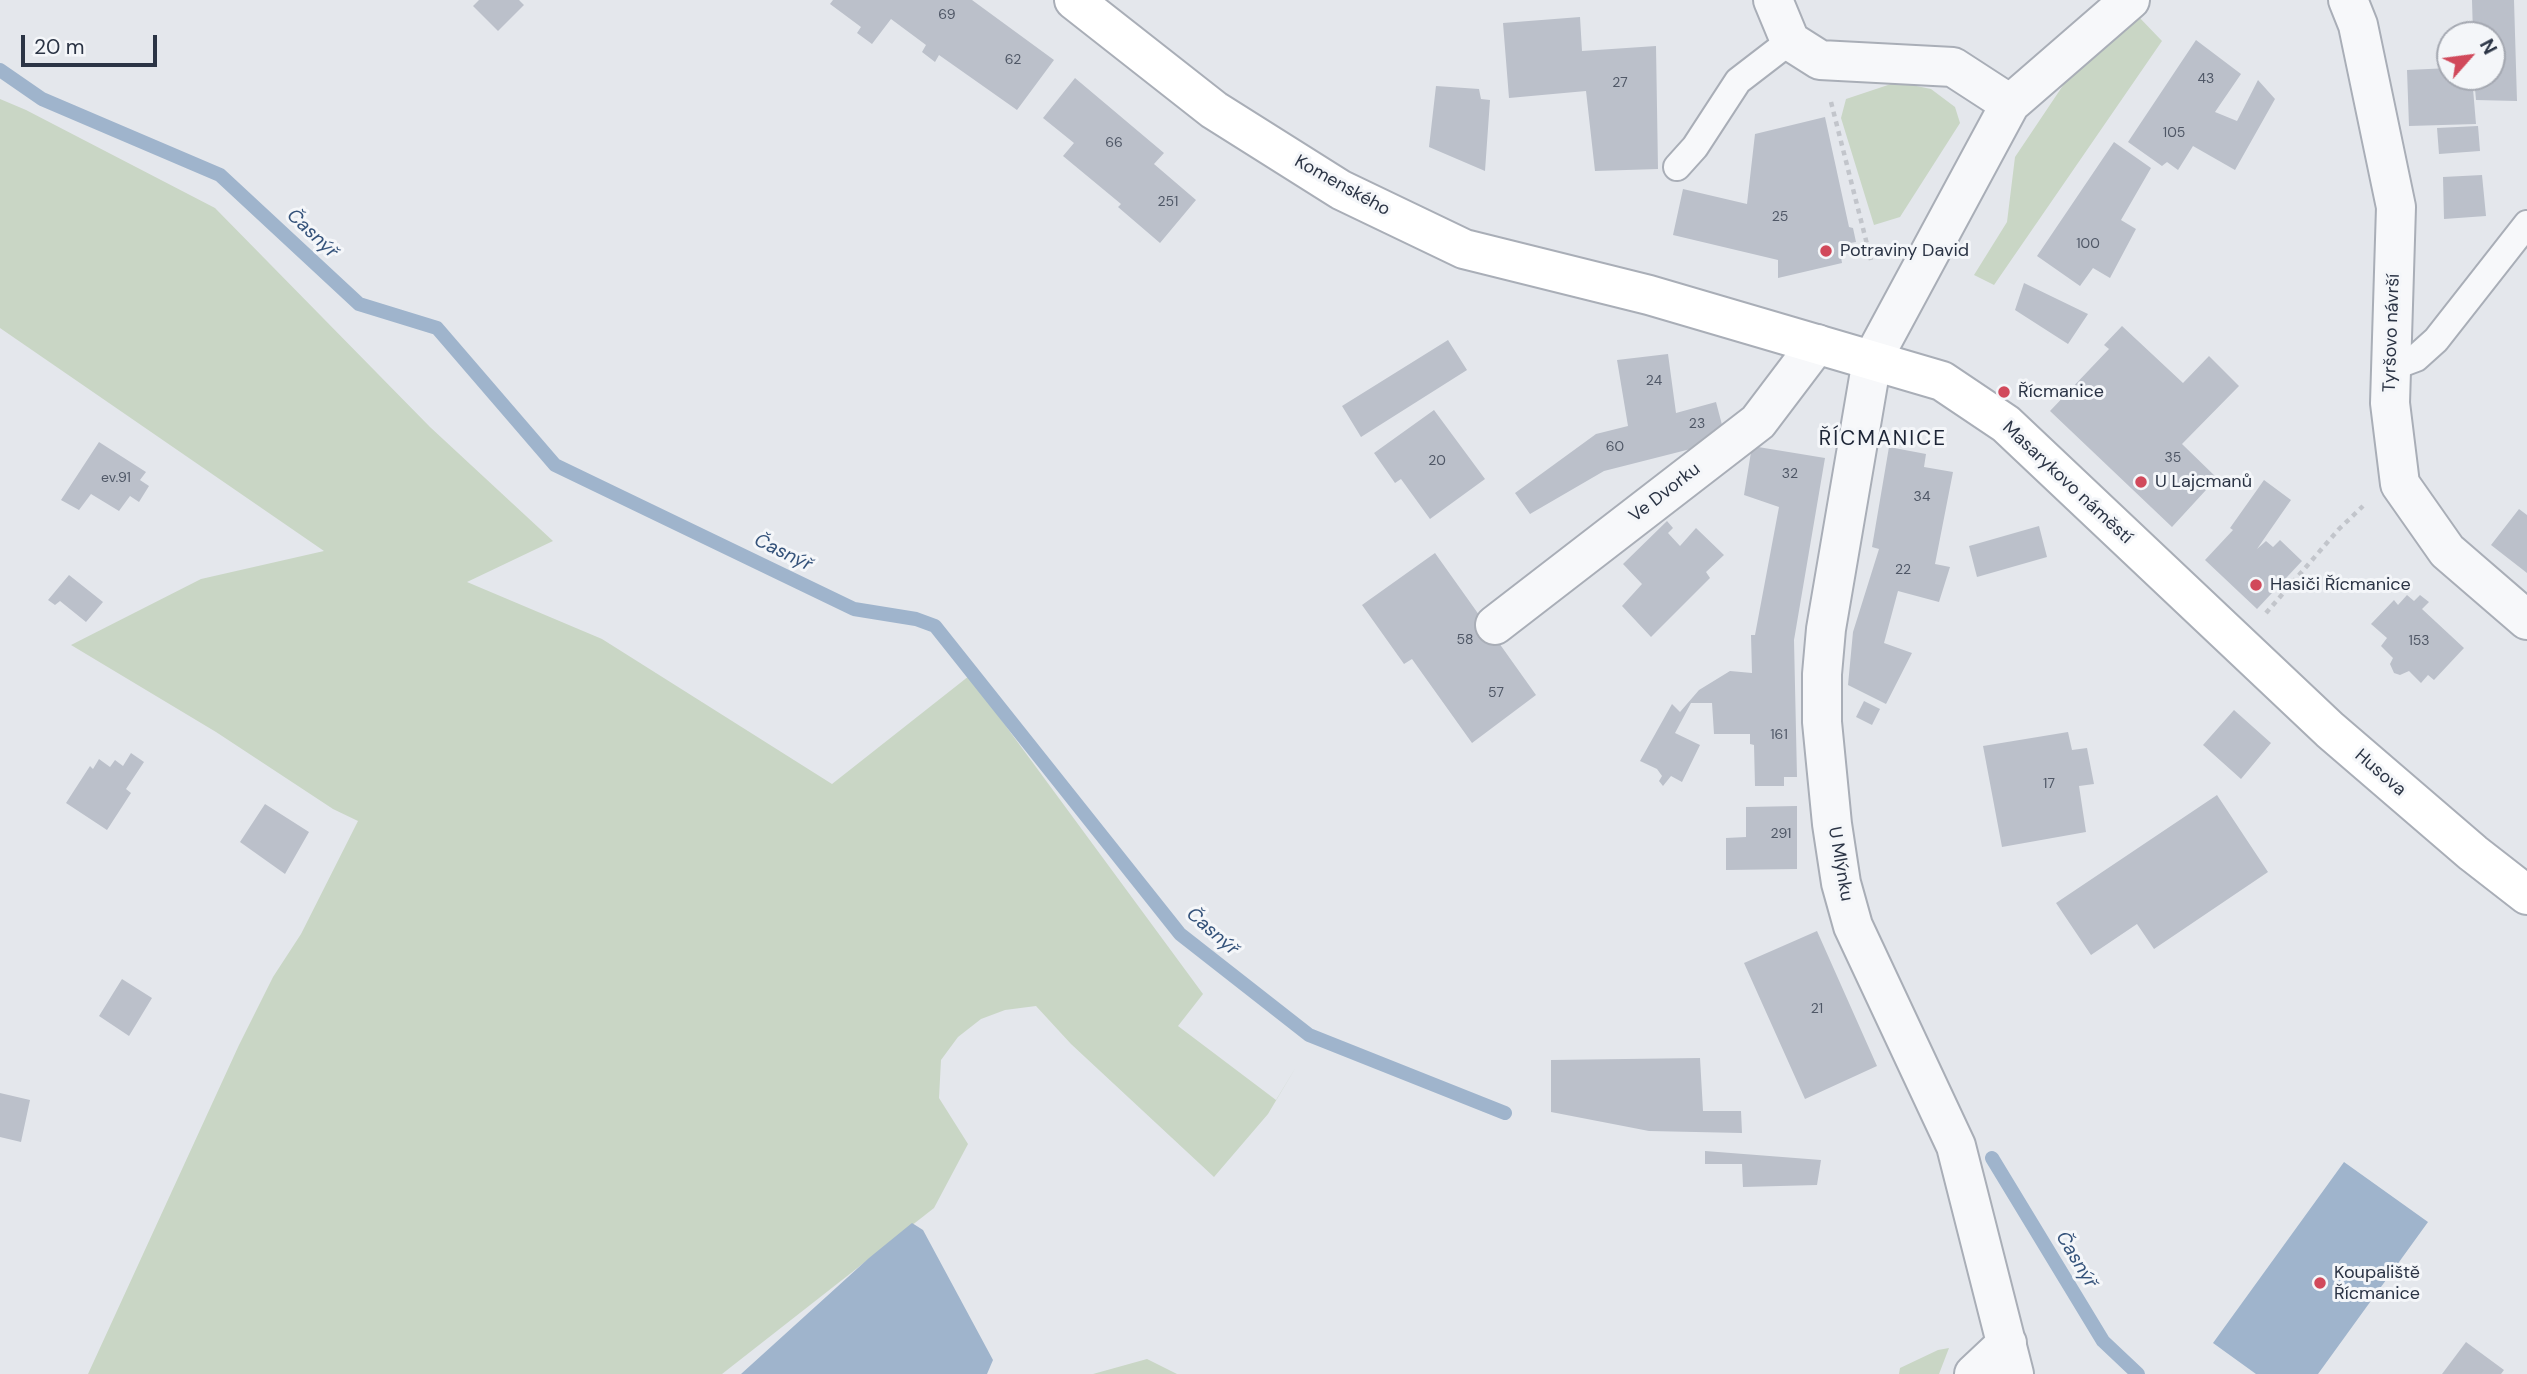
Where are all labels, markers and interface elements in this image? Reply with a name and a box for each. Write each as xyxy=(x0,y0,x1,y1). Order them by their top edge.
house number: 69 xyxy=(938,7,956,23)
scale bar xyxy=(24,21,161,65)
north arrow xyxy=(2436,21,2506,91)
text: 20 m xyxy=(34,33,85,61)
text: N xyxy=(2474,35,2503,59)
house number: 62 xyxy=(1005,52,1021,68)
house number: 43 xyxy=(2198,71,2214,87)
house number: 27 xyxy=(1612,75,1628,91)
house number: 105 xyxy=(2163,125,2185,141)
house number: 66 xyxy=(1105,135,1123,151)
street label: Komenského xyxy=(1290,151,1394,221)
house number: 251 xyxy=(1158,194,1178,210)
water label: Časnýř xyxy=(282,205,342,263)
house number: 25 xyxy=(1772,209,1788,225)
house number: 100 xyxy=(2076,236,2100,252)
place label: Potraviny David xyxy=(1840,240,1969,262)
marker: Potraviny David xyxy=(1818,243,1834,259)
street label: Tyršovo návrší xyxy=(2379,273,2405,393)
house number: 24 xyxy=(1646,373,1662,389)
place label: Řícmanice xyxy=(2018,381,2104,403)
marker: Řícmanice xyxy=(1996,384,2012,400)
house number: 23 xyxy=(1689,416,1705,432)
street label: Masarykovo náměstí xyxy=(1998,417,2136,549)
district label: ŘÍCMANICE xyxy=(1820,426,1946,452)
house number: 60 xyxy=(1606,439,1624,455)
house number: 35 xyxy=(2165,450,2181,466)
house number: 20 xyxy=(1428,453,1446,469)
street label: Ve Dvorku xyxy=(1625,459,1705,527)
house number: 32 xyxy=(1782,466,1798,482)
house number: ev.91 xyxy=(101,470,131,486)
place label: U Lajcmanů xyxy=(2155,471,2252,493)
marker: U Lajcmanů xyxy=(2133,474,2149,490)
house number: 34 xyxy=(1914,489,1930,505)
water label: Časnýř xyxy=(750,529,816,577)
house number: 22 xyxy=(1895,562,1911,578)
place label: Hasiči Řícmanice xyxy=(2270,574,2411,596)
marker: Hasiči Řícmanice xyxy=(2248,577,2264,593)
house number: 58 xyxy=(1456,632,1474,648)
house number: 153 xyxy=(2408,633,2430,649)
house number: 57 xyxy=(1488,685,1504,701)
house number: 161 xyxy=(1770,727,1788,743)
street label: Husova xyxy=(2350,745,2410,801)
house number: 17 xyxy=(2043,776,2055,792)
street label: U Mlýnku xyxy=(1823,825,1857,903)
house number: 291 xyxy=(1771,826,1791,842)
water label: Časnýř xyxy=(1181,903,1243,961)
house number: 21 xyxy=(1811,1001,1823,1017)
water label: Časnýř xyxy=(2050,1228,2102,1292)
place label: Koupaliště Řícmanice xyxy=(2334,1262,2420,1304)
marker: Koupaliště Řícmanice xyxy=(2312,1275,2328,1291)

